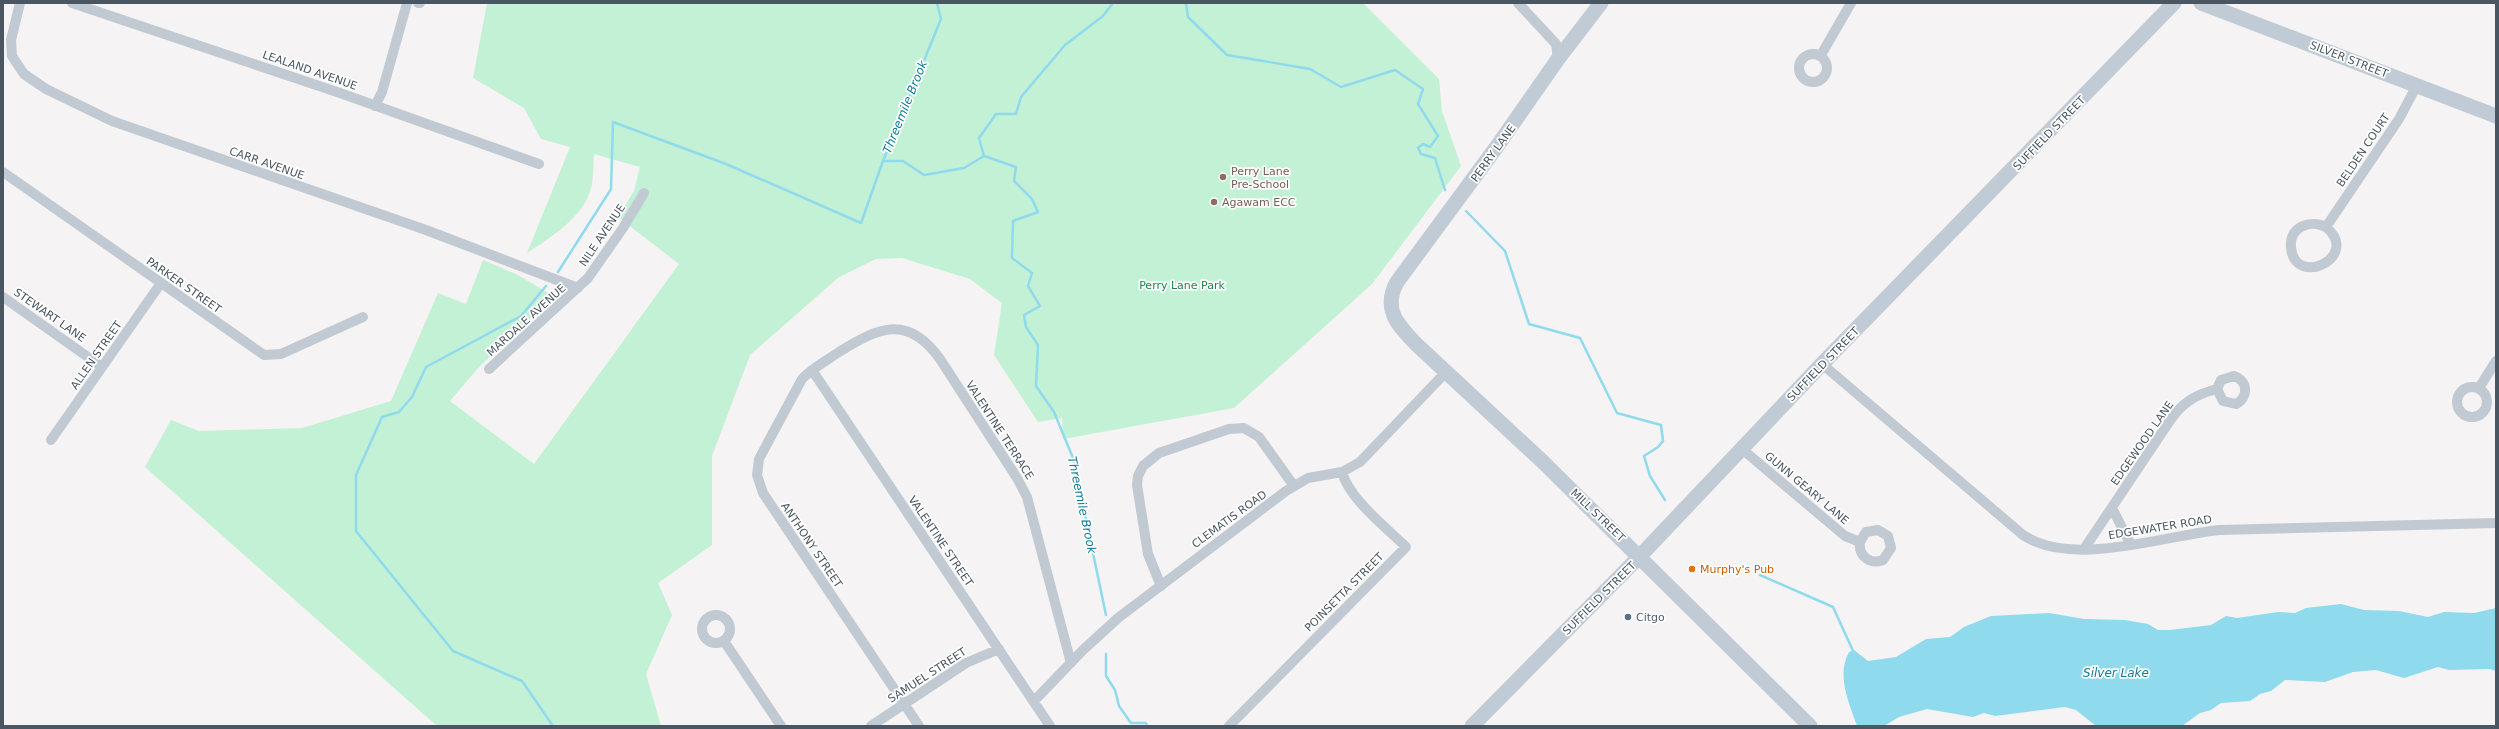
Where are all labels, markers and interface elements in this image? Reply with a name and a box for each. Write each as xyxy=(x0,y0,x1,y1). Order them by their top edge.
street label: SILVER STREET xyxy=(2308,39,2390,80)
street label: LEALAND AVENUE xyxy=(261,48,359,93)
water label: Threemile Brook xyxy=(880,58,930,156)
street label: SUFFIELD STREET xyxy=(2011,93,2088,173)
street label: BELDEN COURT xyxy=(2334,111,2393,189)
street label: PERRY LANE xyxy=(1468,122,1519,184)
street label: CARR AVENUE xyxy=(228,145,306,182)
place label: Perry Lane Pre-School xyxy=(1231,165,1290,191)
marker: Perry Lane Pre-School xyxy=(1218,172,1228,182)
place label: Agawam ECC xyxy=(1222,196,1296,209)
marker: Agawam ECC xyxy=(1209,197,1219,207)
street label: NILE AVENUE xyxy=(577,202,628,269)
street label: PARKER STREET xyxy=(144,255,224,316)
park label: Perry Lane Park xyxy=(1139,279,1225,292)
street label: MARDALE AVENUE xyxy=(484,282,568,359)
street label: STEWART LANE xyxy=(11,286,88,345)
street label: ALLEN STREET xyxy=(68,318,125,392)
street label: SUFFIELD STREET xyxy=(1785,324,1862,404)
street label: VALENTINE TERRACE xyxy=(963,379,1036,482)
street label: EDGEWOOD LANE xyxy=(2108,399,2176,488)
street label: GUNN GEARY LANE xyxy=(1762,449,1851,527)
water label: Threemile Brook xyxy=(1065,455,1099,556)
street label: MILL STREET xyxy=(1568,486,1628,545)
street label: CLEMATIS ROAD xyxy=(1189,488,1269,551)
street label: VALENTINE STREET xyxy=(905,494,976,589)
street label: ANTHONY STREET xyxy=(778,500,845,591)
street label: EDGEWATER ROAD xyxy=(2107,513,2213,542)
street label: POINSETTA STREET xyxy=(1302,550,1387,634)
street label: SUFFIELD STREET xyxy=(1560,559,1639,638)
place label: Murphy's Pub xyxy=(1700,563,1774,576)
marker: Murphy's Pub xyxy=(1687,564,1697,574)
place label: Citgo xyxy=(1636,611,1665,624)
marker: Citgo xyxy=(1623,612,1633,622)
street label: SAMUEL STREET xyxy=(886,645,969,706)
water label: Silver Lake xyxy=(2083,666,2149,680)

